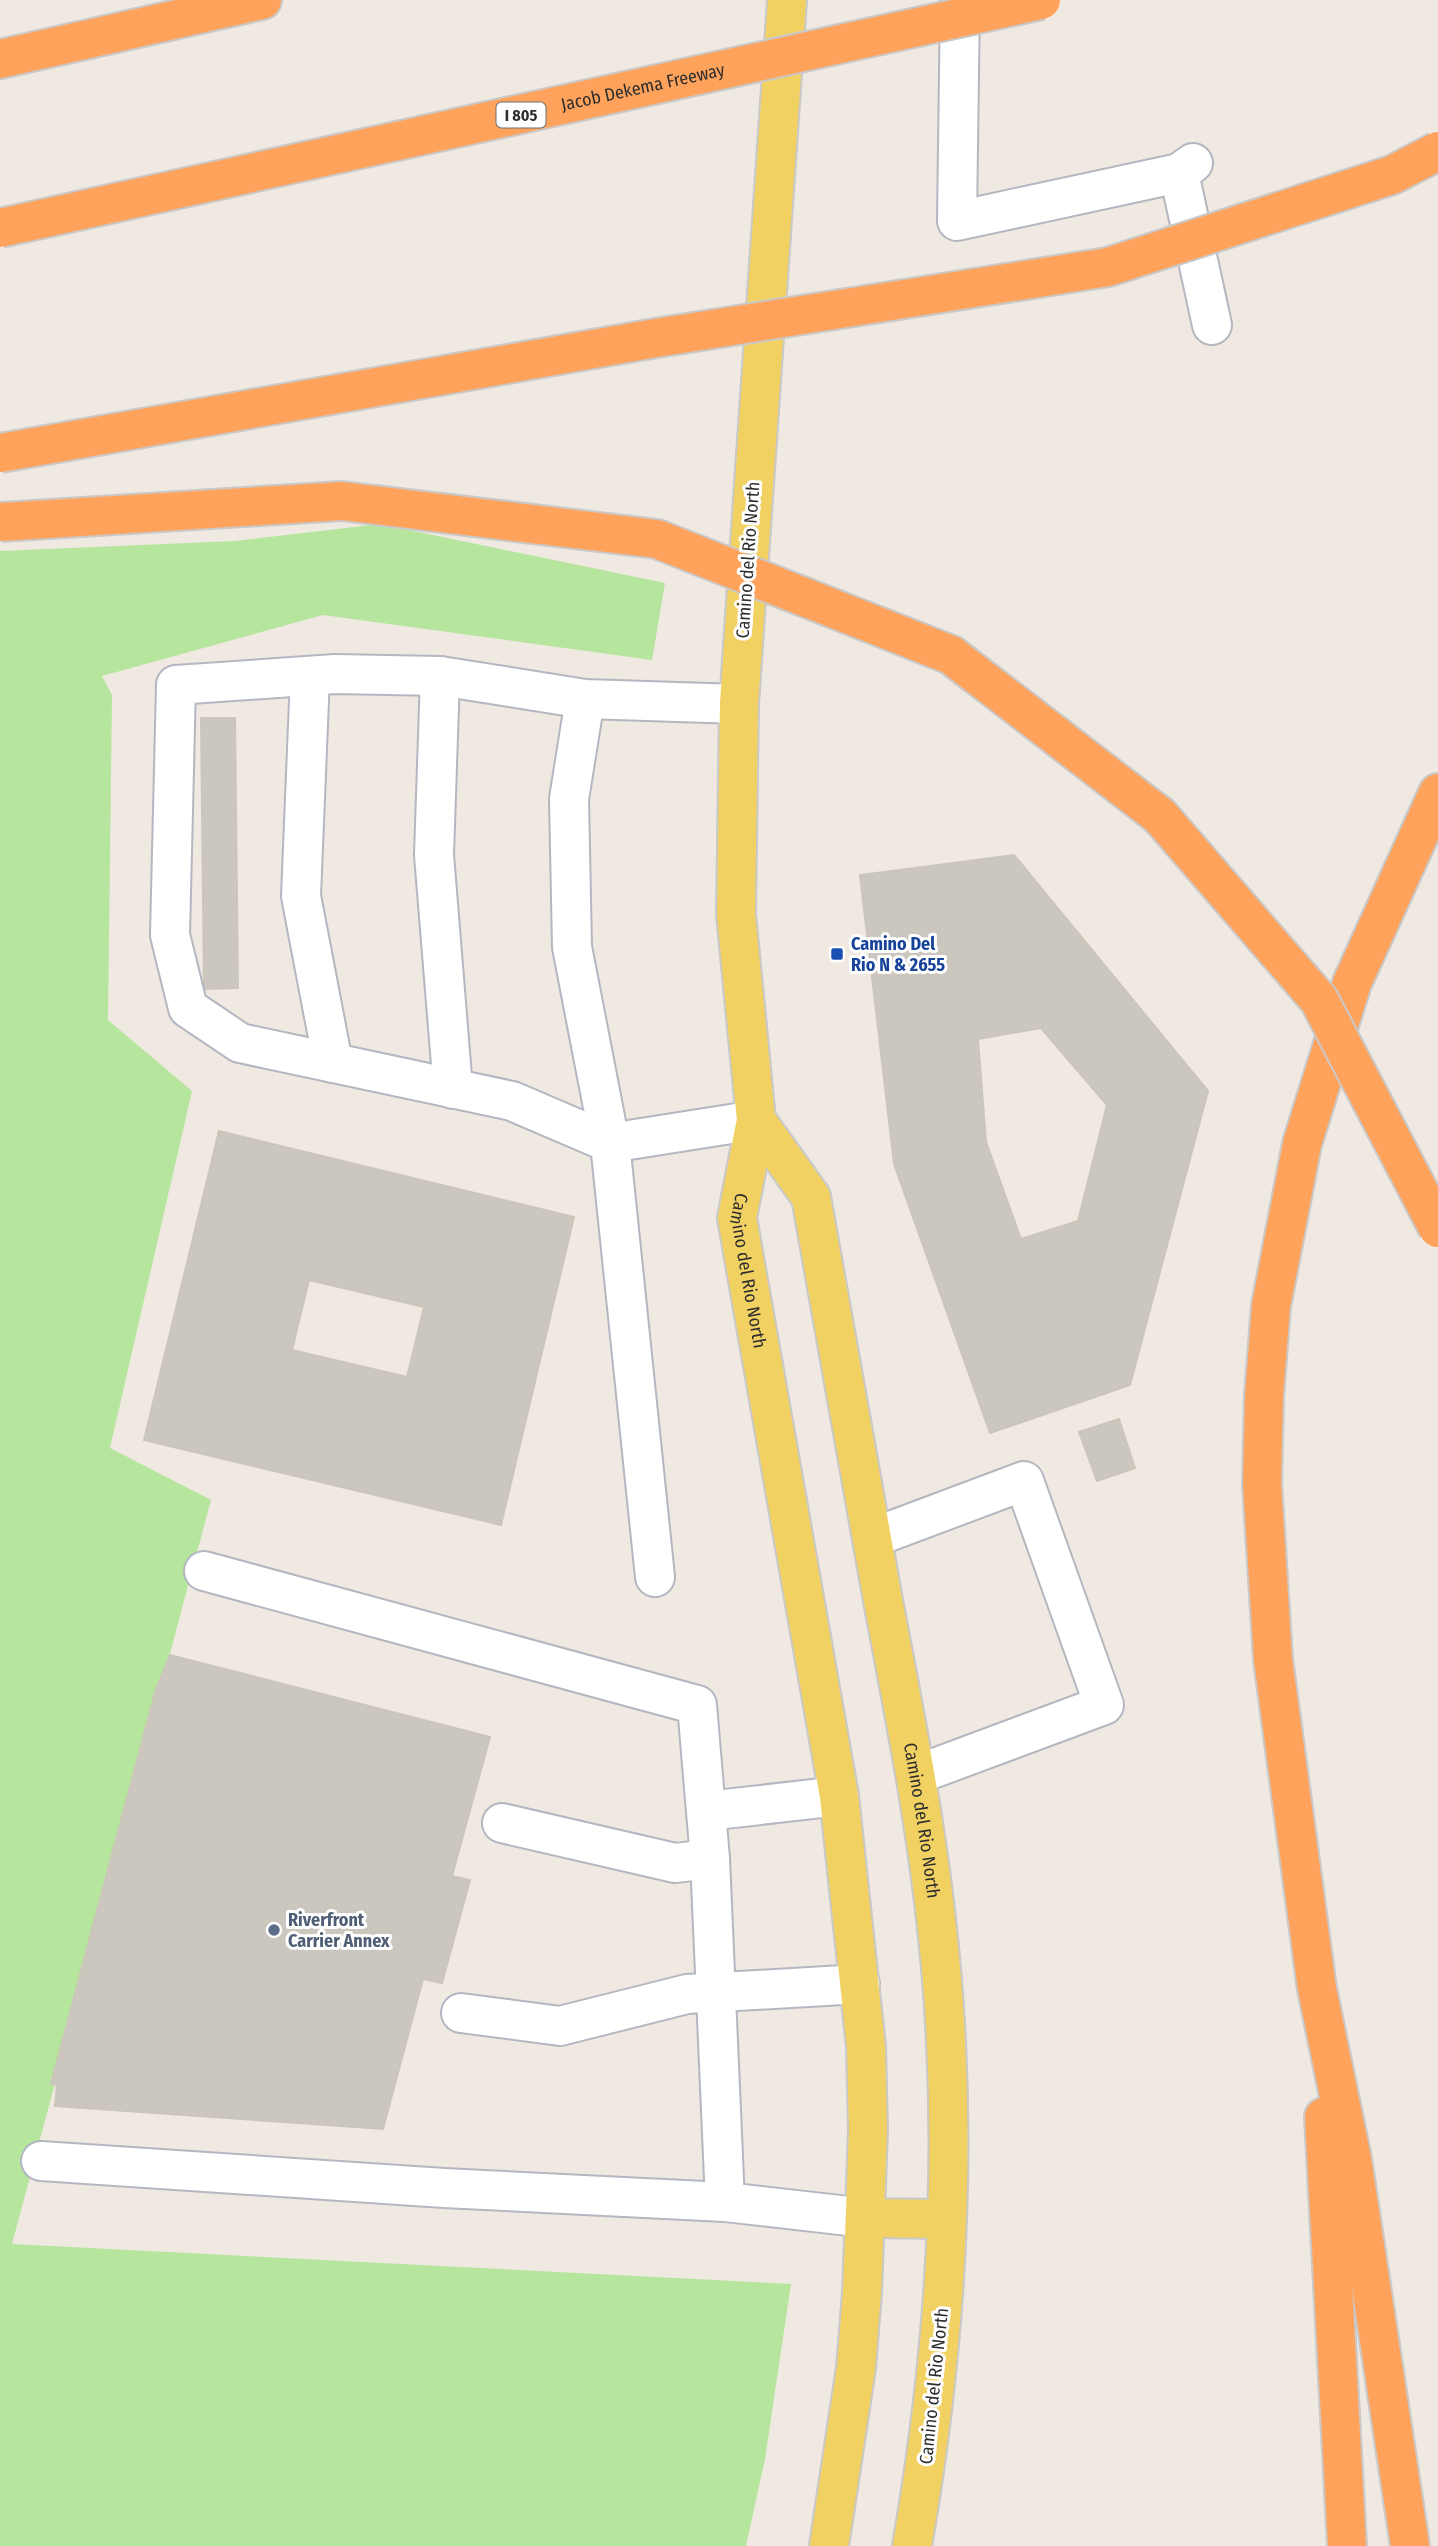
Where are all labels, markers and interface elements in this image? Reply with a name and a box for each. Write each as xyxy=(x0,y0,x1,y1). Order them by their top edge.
street label: Jacob Dekema Freeway xyxy=(559,59,727,116)
road number: I 805 xyxy=(496,102,546,127)
street label: Camino del Rio North xyxy=(732,481,764,639)
place label: Camino Del Rio N & 2655 xyxy=(851,933,945,976)
marker: Camino Del Rio N & 2655 xyxy=(829,946,845,962)
street label: Camino del Rio North xyxy=(725,1191,771,1350)
street label: Camino del Rio North xyxy=(899,1741,945,1900)
place label: Riverfront Carrier Annex xyxy=(288,1909,390,1952)
marker: Riverfront Carrier Annex xyxy=(266,1922,282,1938)
street label: Camino del Rio North xyxy=(915,2307,953,2465)

